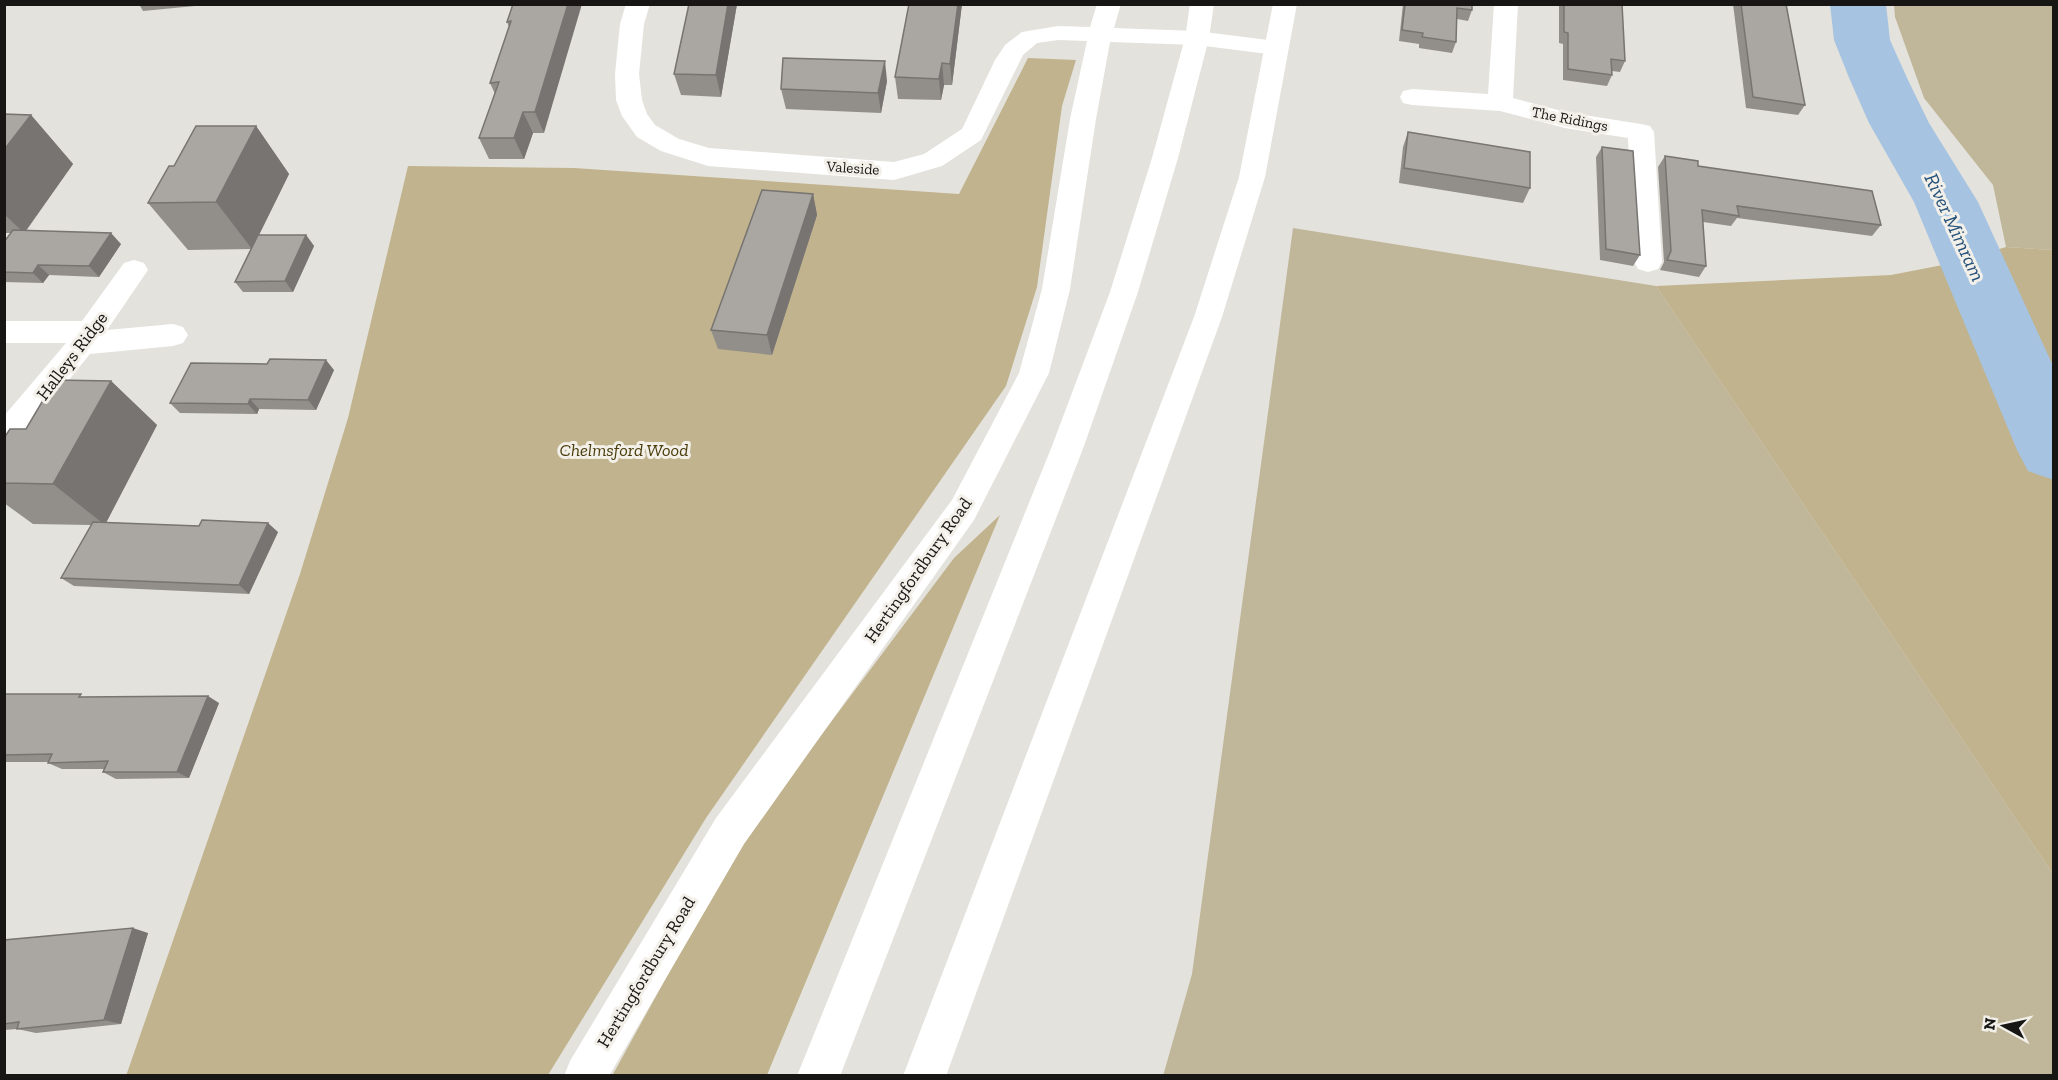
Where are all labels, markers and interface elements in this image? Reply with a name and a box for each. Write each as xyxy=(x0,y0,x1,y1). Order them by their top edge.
street label: The Ridings xyxy=(1530,103,1610,135)
street label: Valeside xyxy=(825,157,880,179)
water label: River Mimram xyxy=(1920,169,1991,285)
street label: Halleys Ridge xyxy=(32,307,112,405)
park label: Chelmsford Wood xyxy=(560,439,688,461)
street label: Hertingfordbury Road xyxy=(860,493,976,647)
street label: Hertingfordbury Road xyxy=(592,892,700,1051)
north arrow xyxy=(1974,996,2034,1056)
text: N xyxy=(1979,1017,2000,1031)

